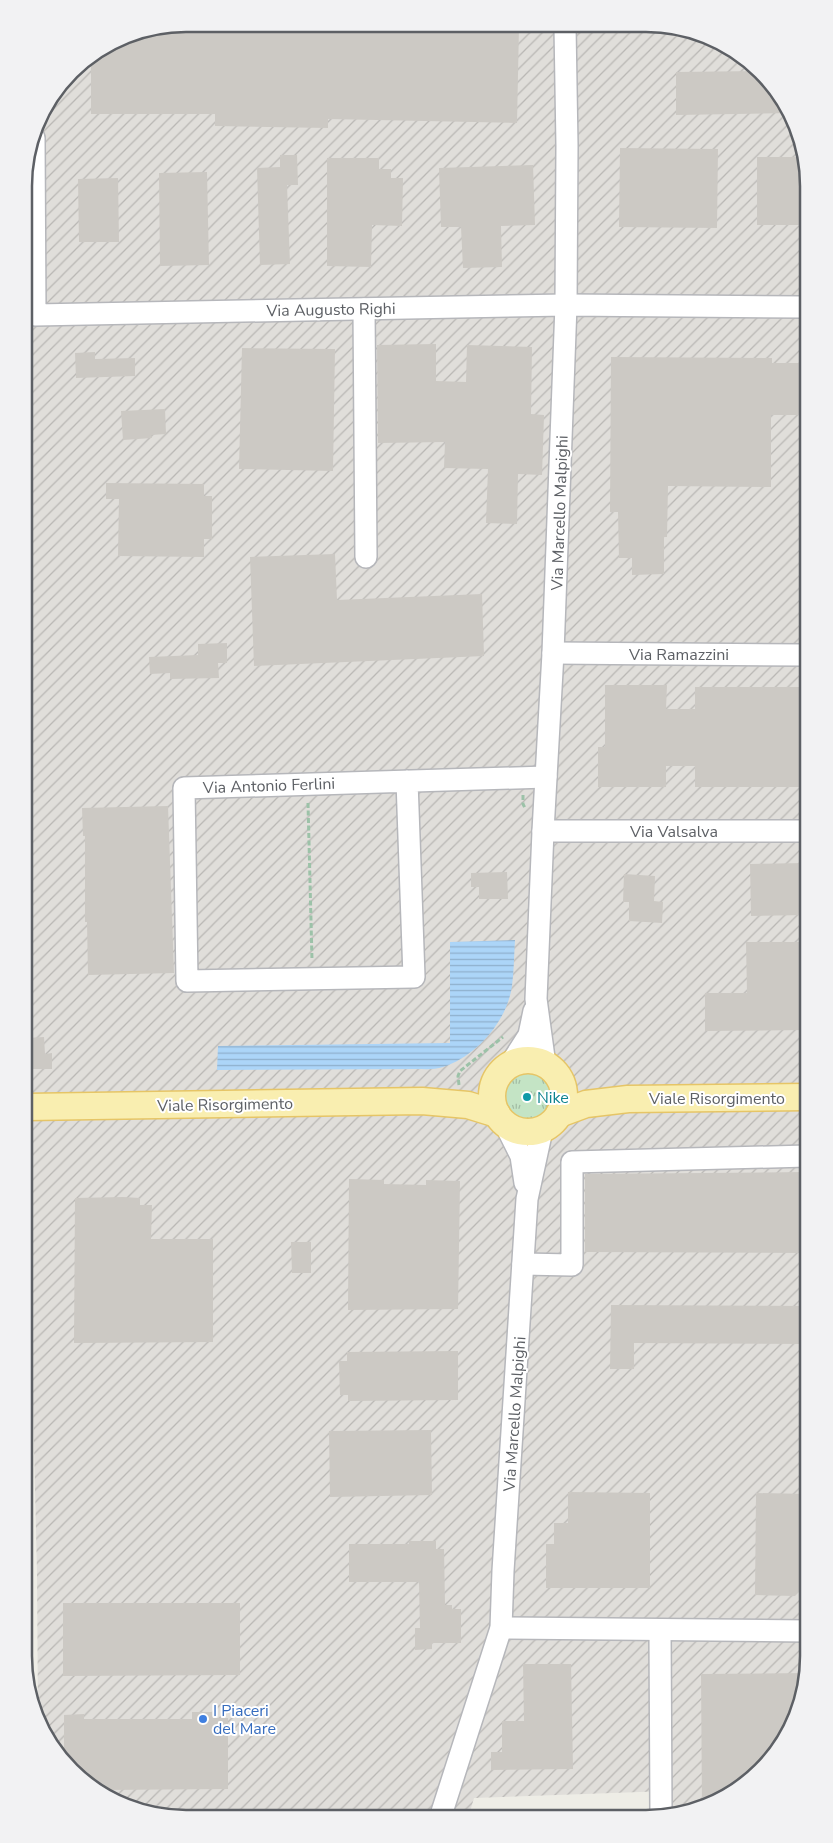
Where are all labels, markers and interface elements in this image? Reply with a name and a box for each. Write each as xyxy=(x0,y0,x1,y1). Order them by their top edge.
street label: Via Augusto Righi xyxy=(265,298,396,322)
street label: Via Marcello Malpighi xyxy=(546,435,574,592)
street label: Via Ramazzini xyxy=(628,644,729,666)
street label: Via Antonio Ferlini xyxy=(202,773,336,799)
street label: Via Valsalva xyxy=(629,821,718,843)
place label: Nike xyxy=(537,1087,569,1109)
street label: Viale Risorgimento xyxy=(648,1088,785,1110)
marker: Nike xyxy=(521,1091,533,1103)
street label: Viale Risorgimento xyxy=(156,1093,293,1117)
street label: Via Marcello Malpighi xyxy=(499,1336,531,1493)
place label: I Piaceri del Mare xyxy=(213,1700,276,1740)
marker: I Piaceri del Mare xyxy=(197,1713,209,1725)

